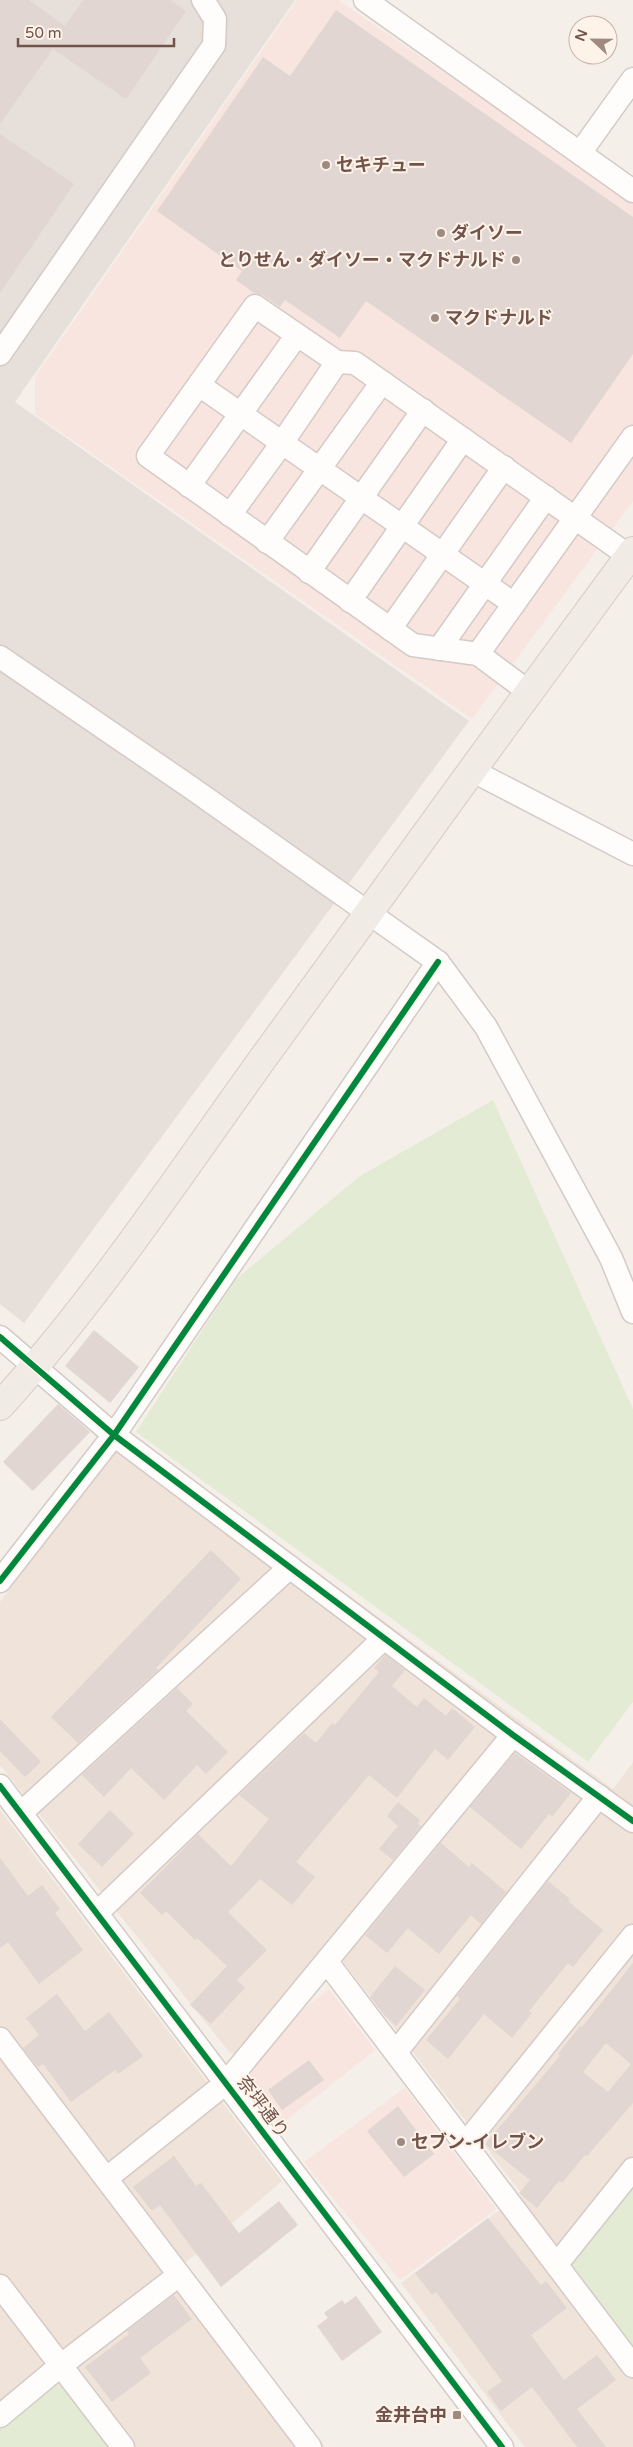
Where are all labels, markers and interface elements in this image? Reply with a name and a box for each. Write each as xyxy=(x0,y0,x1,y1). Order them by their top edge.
scale bar xyxy=(18,15,174,47)
north arrow xyxy=(568,15,618,65)
text: 50 m xyxy=(25,24,62,42)
text: N xyxy=(571,27,591,44)
place label: セキチュー xyxy=(336,154,426,176)
marker: セキチュー xyxy=(320,159,332,171)
place label: ダイソー xyxy=(451,222,523,244)
marker: ダイソー xyxy=(435,227,447,239)
place label: とりせん・ダイソー・マクドナルド xyxy=(218,249,506,271)
marker: とりせん・ダイソー・マクドナルド xyxy=(510,254,522,266)
place label: マクドナルド xyxy=(445,307,553,329)
marker: マクドナルド xyxy=(429,312,441,324)
street label: 奈坪通り xyxy=(233,2072,293,2142)
place label: セブン-イレブン xyxy=(411,2131,544,2153)
marker: セブン-イレブン xyxy=(395,2136,407,2148)
place label: 金井台中 xyxy=(375,2404,447,2426)
marker: 金井台中 xyxy=(451,2409,463,2421)

